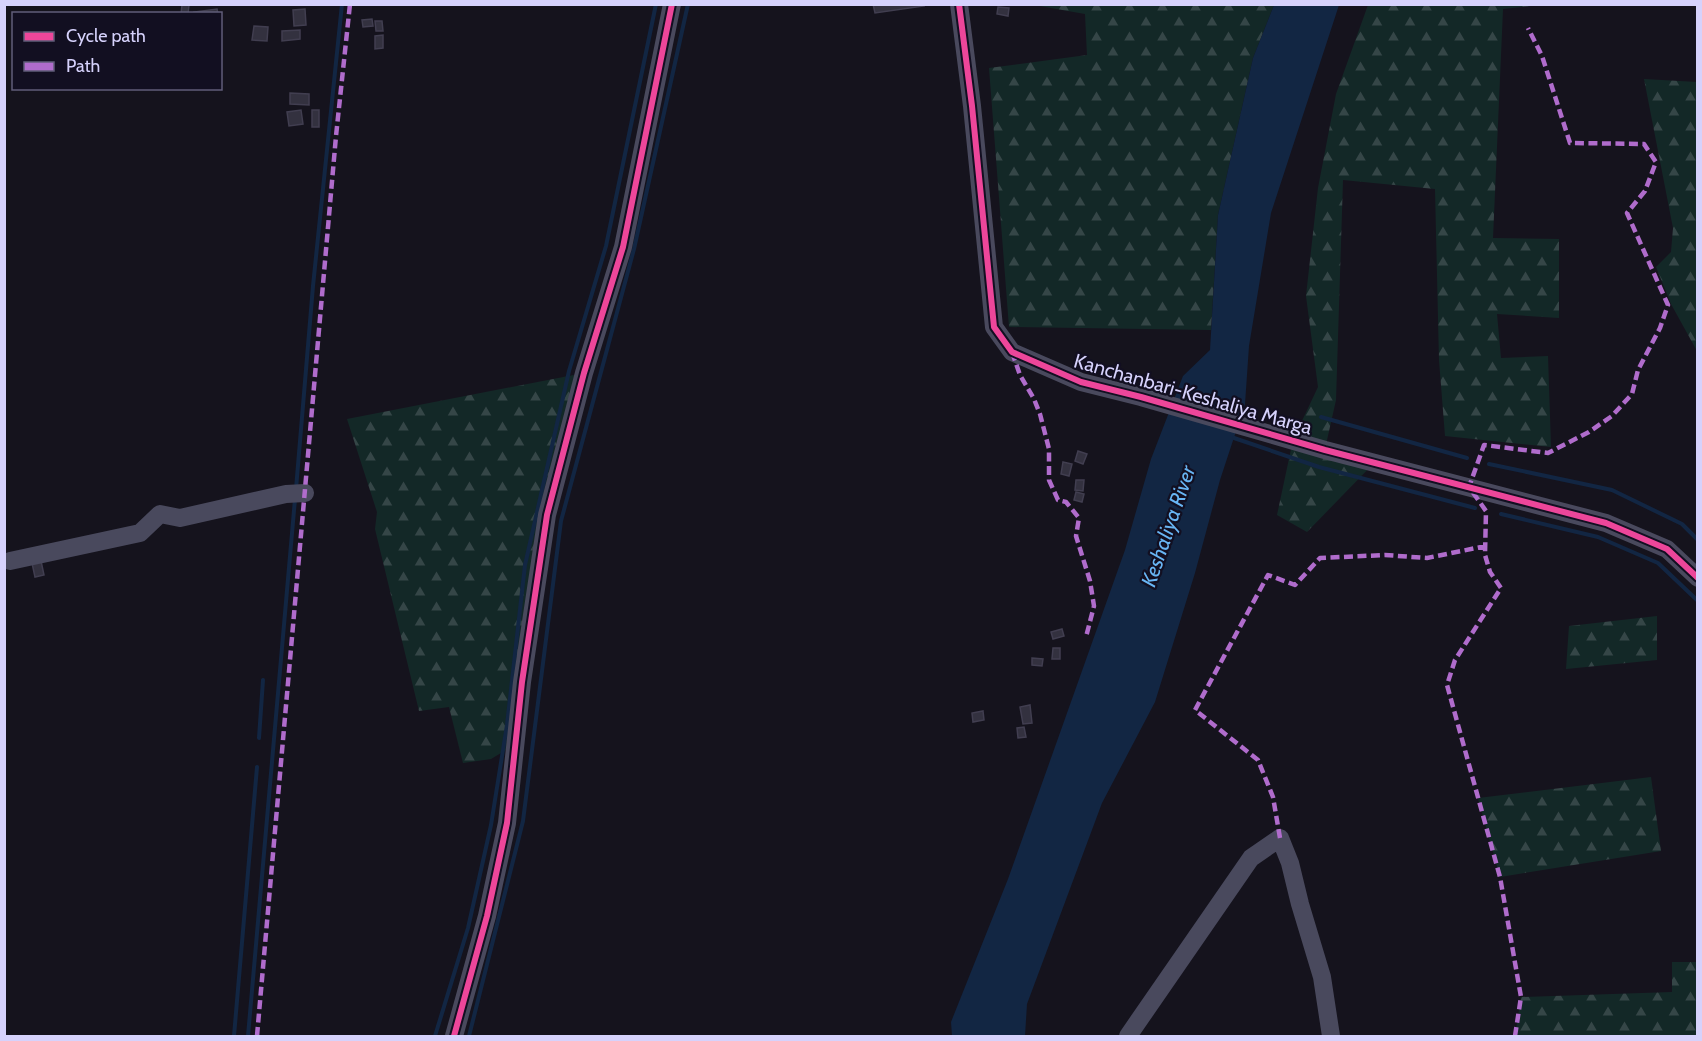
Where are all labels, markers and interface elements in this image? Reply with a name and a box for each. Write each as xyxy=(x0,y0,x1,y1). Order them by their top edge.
legend xyxy=(12,12,222,90)
text: Cycle path xyxy=(66,25,146,47)
text: Path xyxy=(66,55,100,77)
street label: Kanchanbari-Keshaliya Marga xyxy=(1071,348,1315,440)
water label: Keshaliya River xyxy=(1136,461,1201,590)

